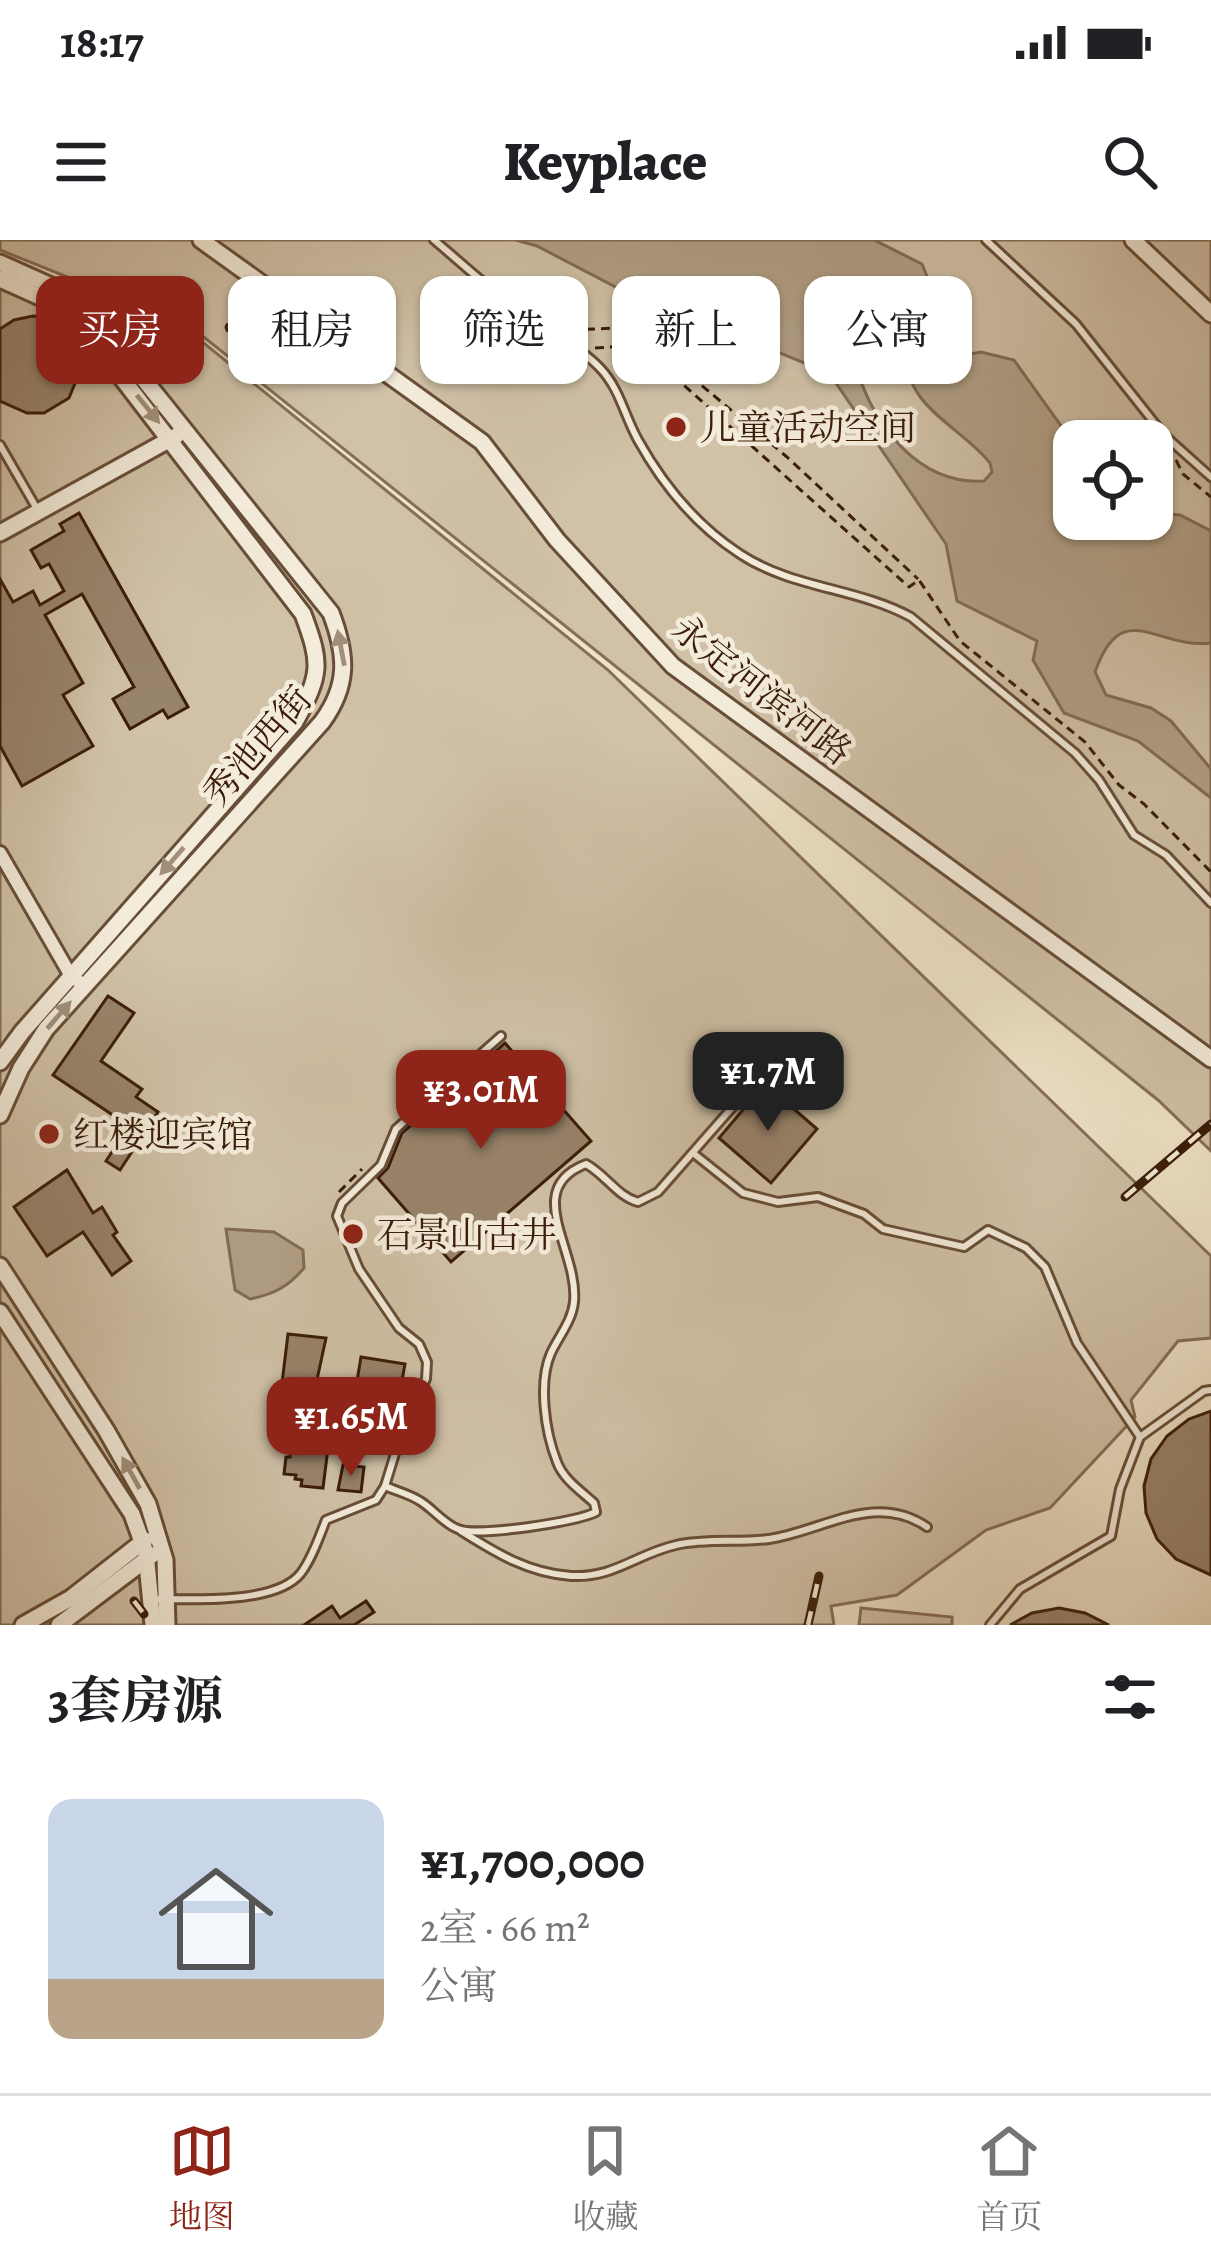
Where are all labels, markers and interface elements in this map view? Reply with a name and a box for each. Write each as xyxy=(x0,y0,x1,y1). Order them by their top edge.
text: 18:17 xyxy=(60,11,144,73)
text: Keyplace xyxy=(503,125,708,199)
icon: menu xyxy=(48,129,114,195)
icon: search xyxy=(1097,129,1163,195)
chip: 买房 xyxy=(36,276,204,384)
chip: 租房 xyxy=(228,276,396,384)
chip: 筛选 xyxy=(420,276,588,384)
chip: 新上 xyxy=(612,276,780,384)
chip: 公寓 xyxy=(804,276,972,384)
one-way arrow xyxy=(135,393,160,424)
place label: 儿童活动空间 xyxy=(700,403,916,452)
marker: 儿童活动空间 xyxy=(663,414,689,440)
map controls xyxy=(1053,420,1173,540)
button: locate xyxy=(1053,420,1173,540)
street label: 永定河滨河路 xyxy=(662,604,862,776)
one-way arrow xyxy=(331,629,350,666)
street label: 秀池西街 xyxy=(191,676,323,816)
one-way arrow xyxy=(159,846,186,876)
one-way arrow xyxy=(45,1000,72,1029)
pin: ¥1.7M xyxy=(684,1032,852,1134)
text: ¥1.7M xyxy=(720,1044,816,1097)
pin: ¥3.01M xyxy=(383,1050,579,1152)
text: ¥3.01M xyxy=(423,1062,539,1115)
place label: 红楼迎宾馆 xyxy=(73,1110,253,1159)
marker: 红楼迎宾馆 xyxy=(36,1121,62,1147)
place label: 石景山古井 xyxy=(377,1210,557,1259)
marker: 石景山古井 xyxy=(340,1221,366,1247)
pin: ¥1.65M xyxy=(253,1377,449,1479)
text: ¥1.65M xyxy=(294,1389,408,1442)
one-way arrow xyxy=(121,1457,142,1490)
icon: filters xyxy=(1097,1664,1163,1730)
text: 3套房源 xyxy=(48,1666,223,1736)
text: ¥1,700,000 xyxy=(420,1826,645,1896)
icon: home xyxy=(144,1847,288,1991)
text: 2室 · 66 m² xyxy=(420,1901,590,1954)
text: 公寓 xyxy=(420,1959,498,2012)
tab: 地图 xyxy=(169,2118,235,2239)
tab: 收藏 xyxy=(572,2118,638,2239)
tab: 首页 xyxy=(976,2118,1042,2239)

